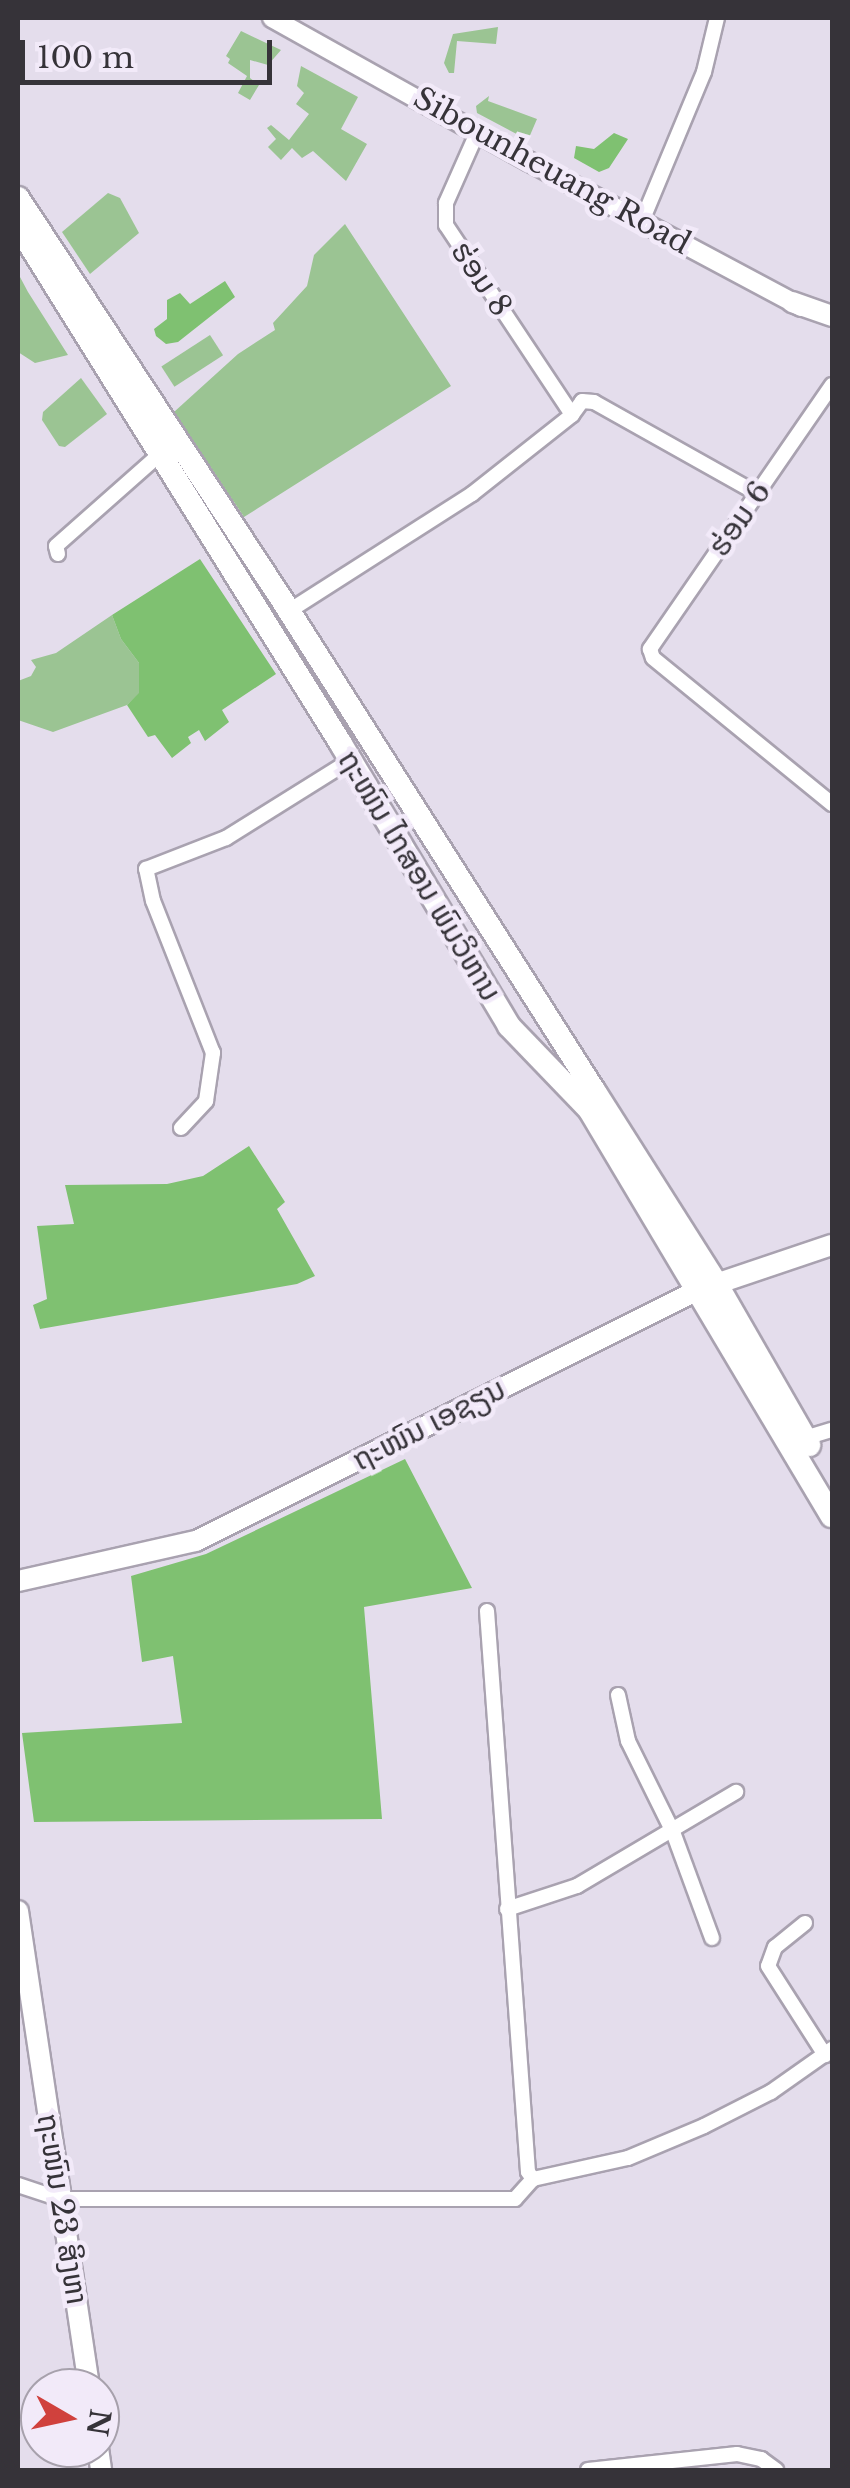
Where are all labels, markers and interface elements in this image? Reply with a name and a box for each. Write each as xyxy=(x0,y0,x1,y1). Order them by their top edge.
scale bar xyxy=(25,20,278,82)
text: 100 m xyxy=(37,39,134,76)
street label: Sibounheuang Road xyxy=(407,80,697,262)
street label: ຮ່ອມ 8 xyxy=(443,235,519,323)
street label: ຮ່ອມ 6 xyxy=(701,475,779,563)
street label: ຖະໜົນ ໄກສອນ ພົມວິຫານ xyxy=(330,744,508,1008)
street label: ຖະໜົນ ເອຊຽນ xyxy=(346,1371,512,1479)
street label: ຖະໜົນ 23 ສິງຫາ xyxy=(29,2111,95,2307)
north arrow xyxy=(20,2368,120,2468)
text: N xyxy=(79,2407,117,2438)

